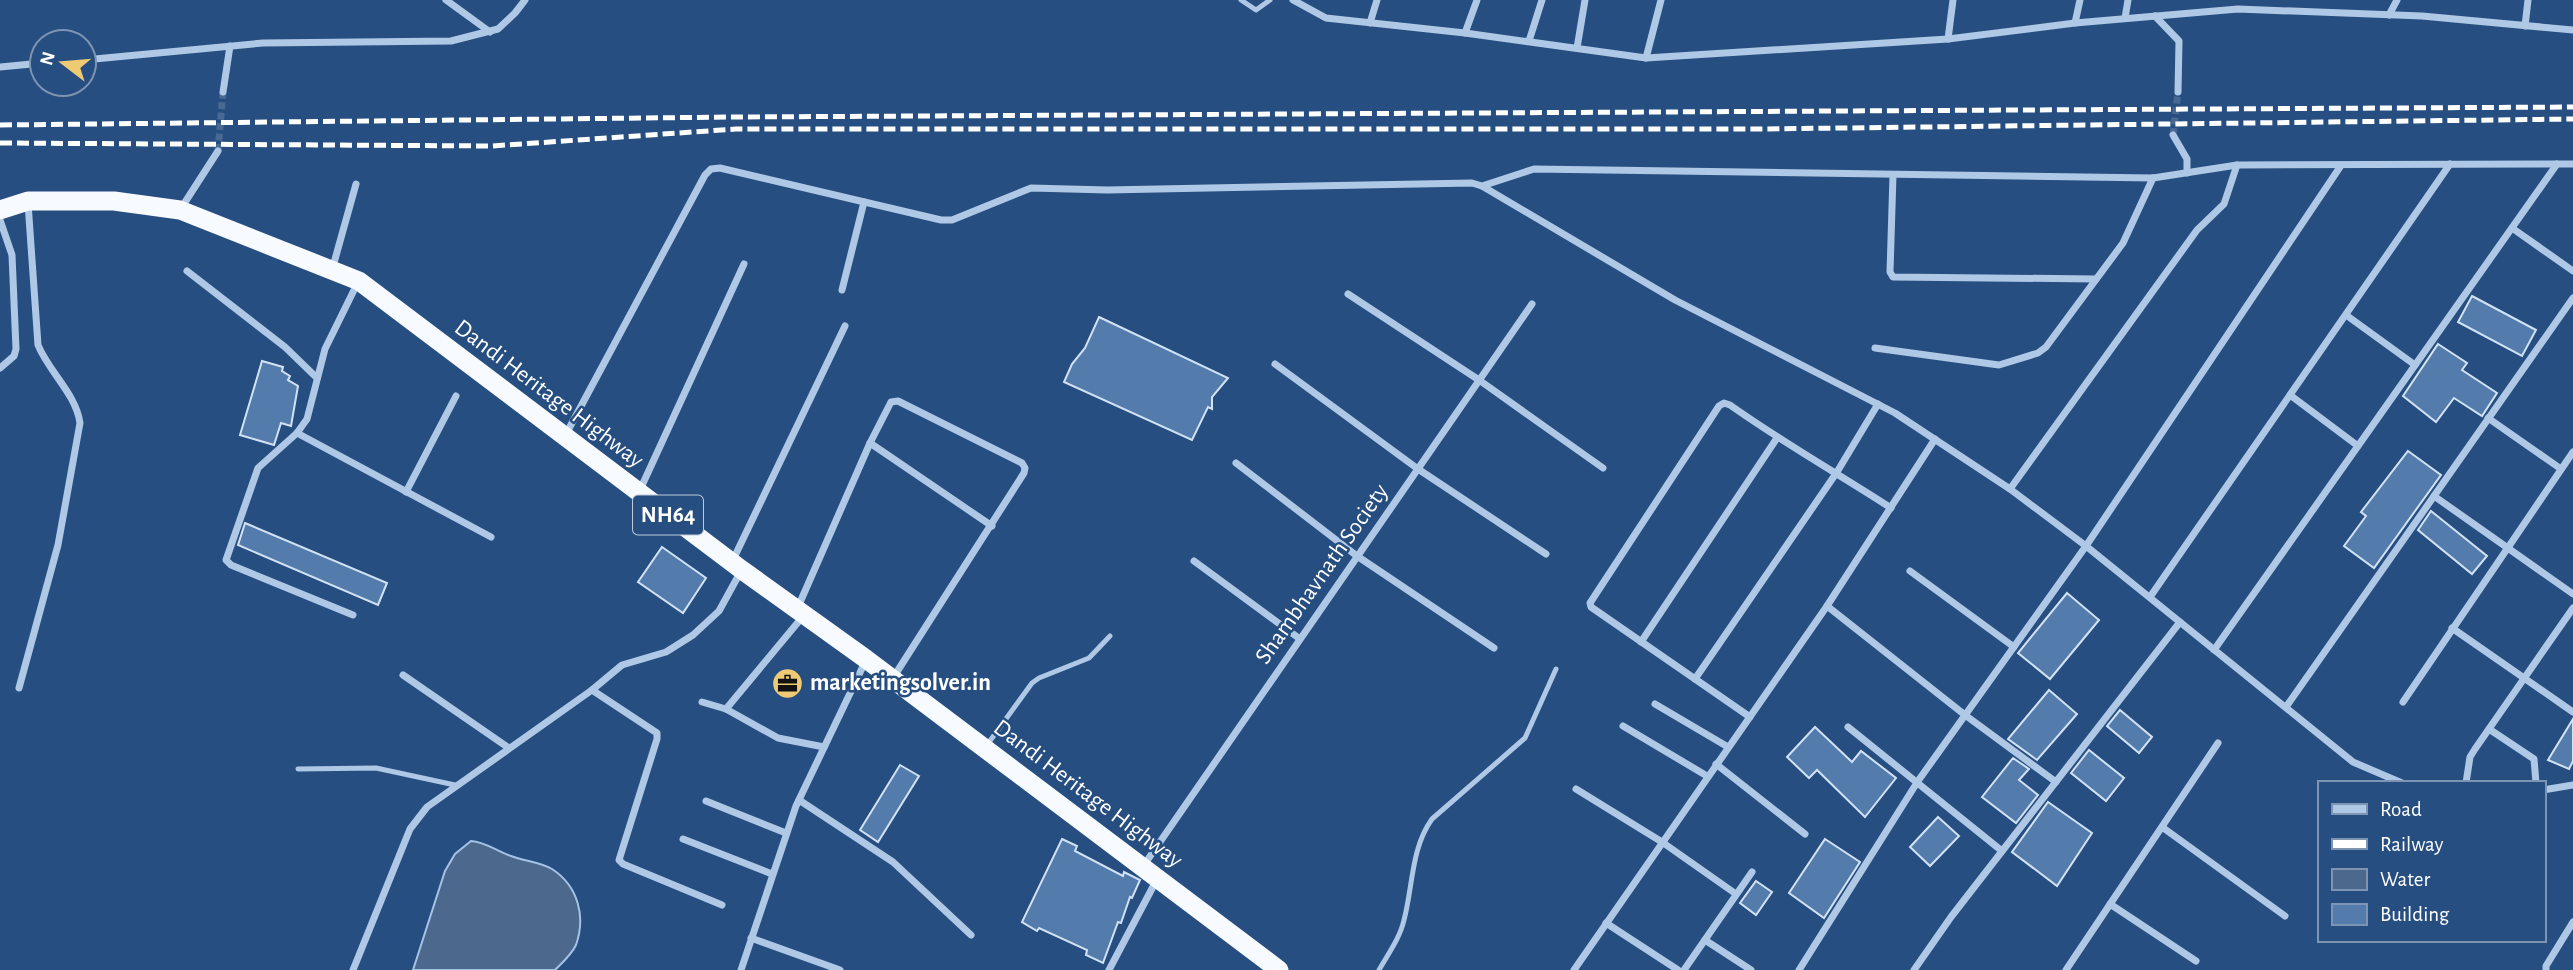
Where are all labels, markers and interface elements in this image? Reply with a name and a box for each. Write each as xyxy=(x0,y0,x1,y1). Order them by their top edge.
north arrow xyxy=(28,28,98,98)
text: N xyxy=(37,50,59,68)
street label: Dandi Heritage Highway xyxy=(450,315,648,473)
street label: Shambhavnath Society xyxy=(1251,480,1393,668)
road number: NH64 xyxy=(633,495,703,534)
office icon: marketingsolver.in xyxy=(770,666,804,700)
place label: marketingsolver.in xyxy=(810,671,991,695)
street label: Dandi Heritage Highway xyxy=(989,715,1187,873)
legend xyxy=(2318,781,2545,942)
text: Road xyxy=(2380,799,2422,820)
text: Railway xyxy=(2380,834,2443,855)
text: Water xyxy=(2380,869,2430,890)
text: Building xyxy=(2380,904,2450,925)

